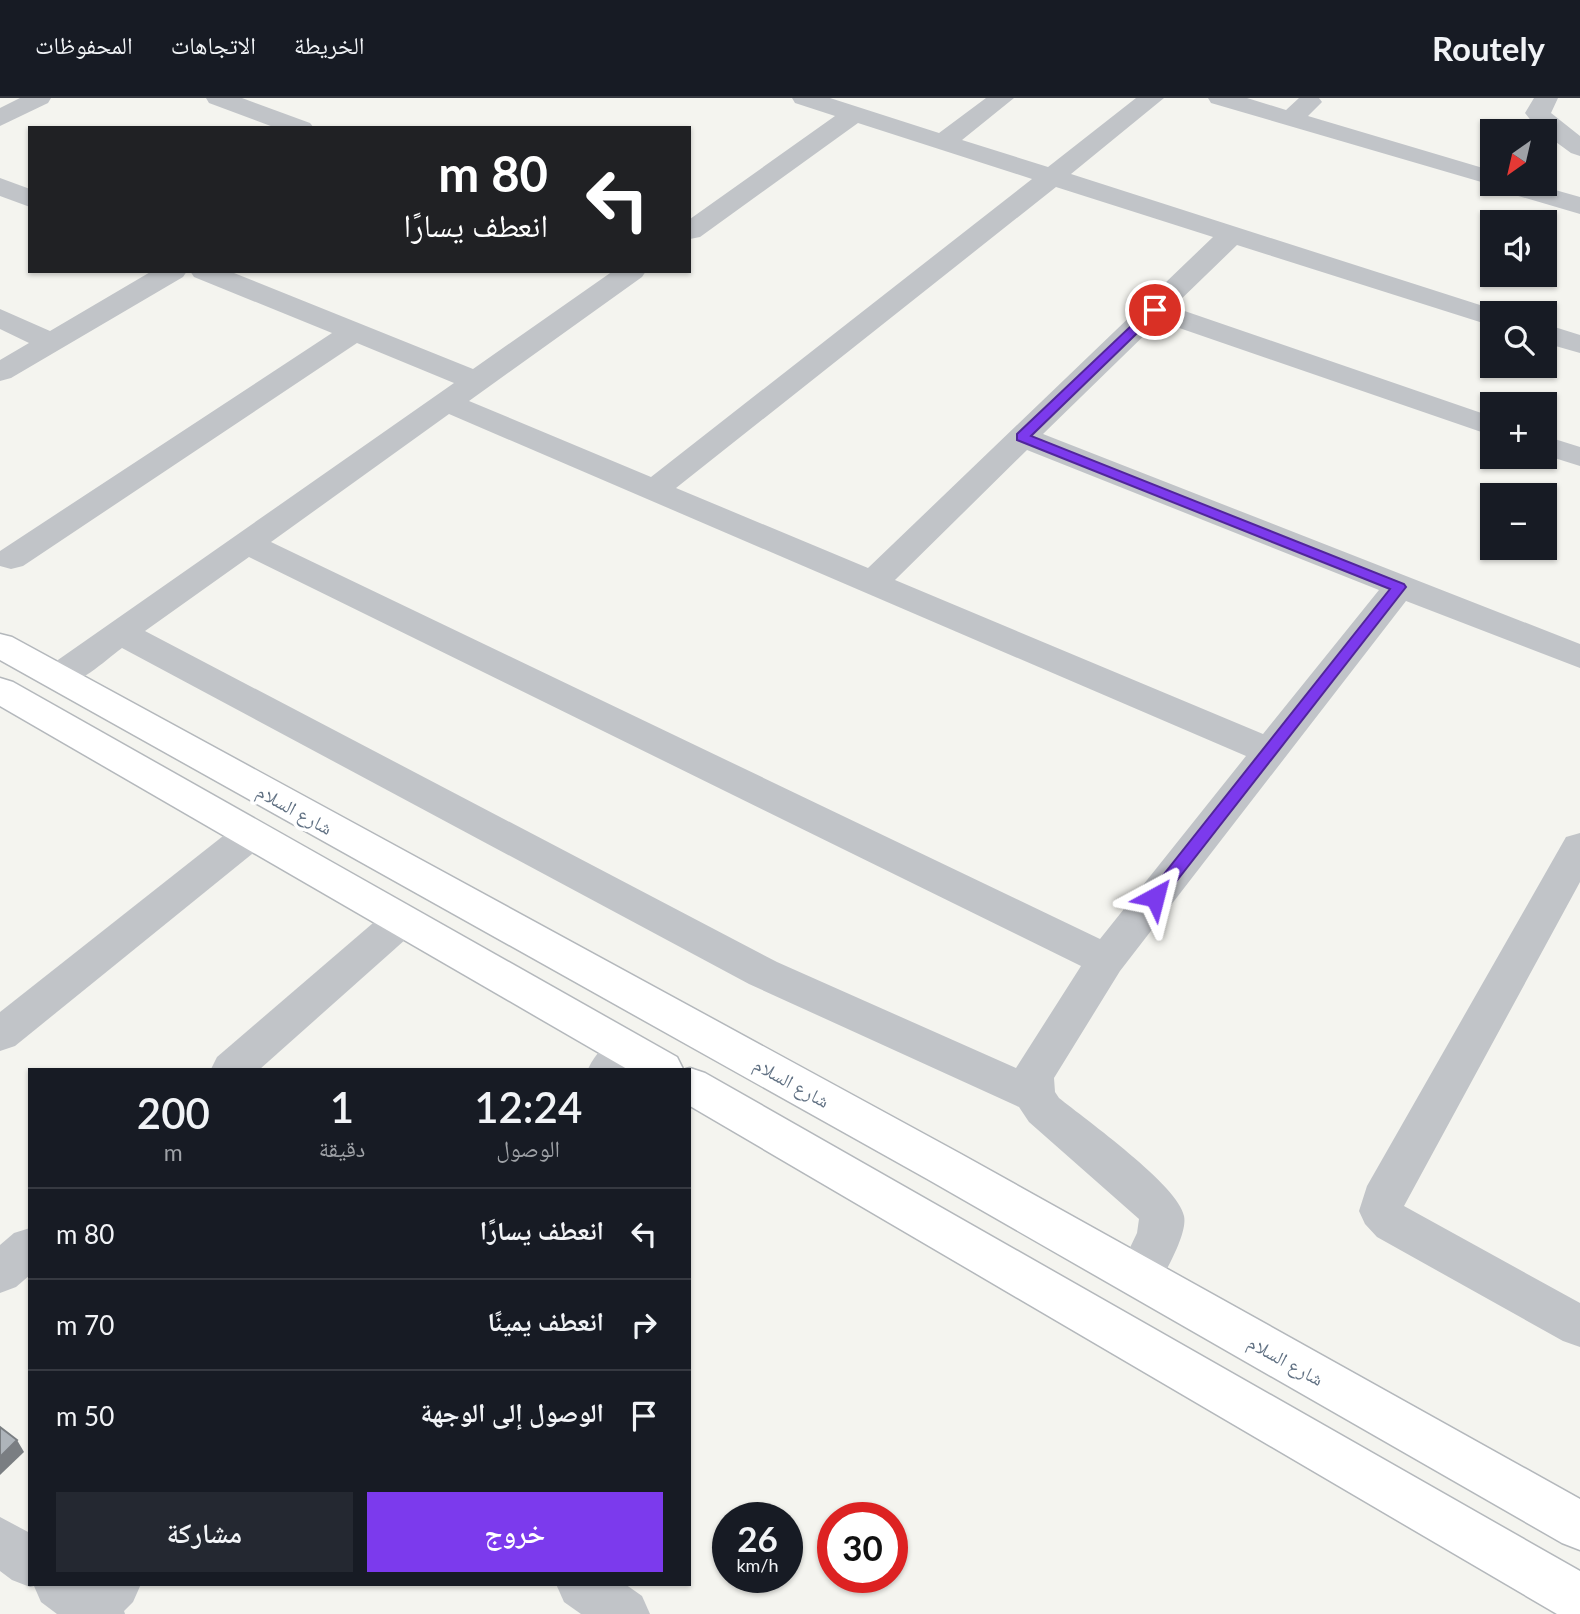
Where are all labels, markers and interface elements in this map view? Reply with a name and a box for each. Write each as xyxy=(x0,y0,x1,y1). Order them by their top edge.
text: Routely xyxy=(1432,28,1545,68)
text: المحفوظات xyxy=(35,30,133,59)
text: الاتجاهات xyxy=(171,30,256,59)
text: الخريطة xyxy=(294,30,365,59)
north arrow xyxy=(1480,119,1558,196)
map controls xyxy=(1480,119,1557,560)
text: 80 m xyxy=(438,144,548,202)
icon: left xyxy=(572,154,663,245)
text: انعطف يسارًا xyxy=(404,205,548,244)
button: sound xyxy=(1480,210,1557,287)
pin xyxy=(1125,280,1185,340)
icon: arrive xyxy=(1136,291,1174,329)
button: search xyxy=(1480,301,1557,378)
button: + xyxy=(1480,392,1557,469)
button: − xyxy=(1480,483,1557,560)
street label: شارع السلام xyxy=(252,779,337,842)
position arrow xyxy=(1118,860,1192,934)
street label: شارع السلام xyxy=(749,1052,834,1115)
text: 1 xyxy=(330,1082,354,1132)
text: 12:24 xyxy=(474,1082,582,1132)
text: 200 xyxy=(137,1088,210,1138)
text: دقيقة xyxy=(319,1134,365,1162)
text: الوصول xyxy=(496,1134,560,1162)
text: m xyxy=(164,1138,183,1166)
text: انعطف يسارًا xyxy=(480,1214,604,1246)
icon: left xyxy=(625,1215,663,1253)
text: 80 m xyxy=(56,1218,114,1250)
text: انعطف يمينًا xyxy=(487,1305,604,1337)
icon: right xyxy=(625,1306,663,1344)
text: 70 m xyxy=(56,1309,114,1341)
street label: شارع السلام xyxy=(1243,1330,1328,1393)
text: الوصول إلى الوجهة xyxy=(420,1396,604,1428)
icon: arrive xyxy=(625,1397,663,1435)
text: 50 m xyxy=(56,1400,114,1432)
button: مشاركة xyxy=(56,1492,353,1572)
button: خروج xyxy=(367,1492,663,1572)
speed limit sign: 30 xyxy=(817,1502,908,1593)
text: 26 xyxy=(737,1517,778,1559)
text: km/h xyxy=(736,1554,779,1576)

